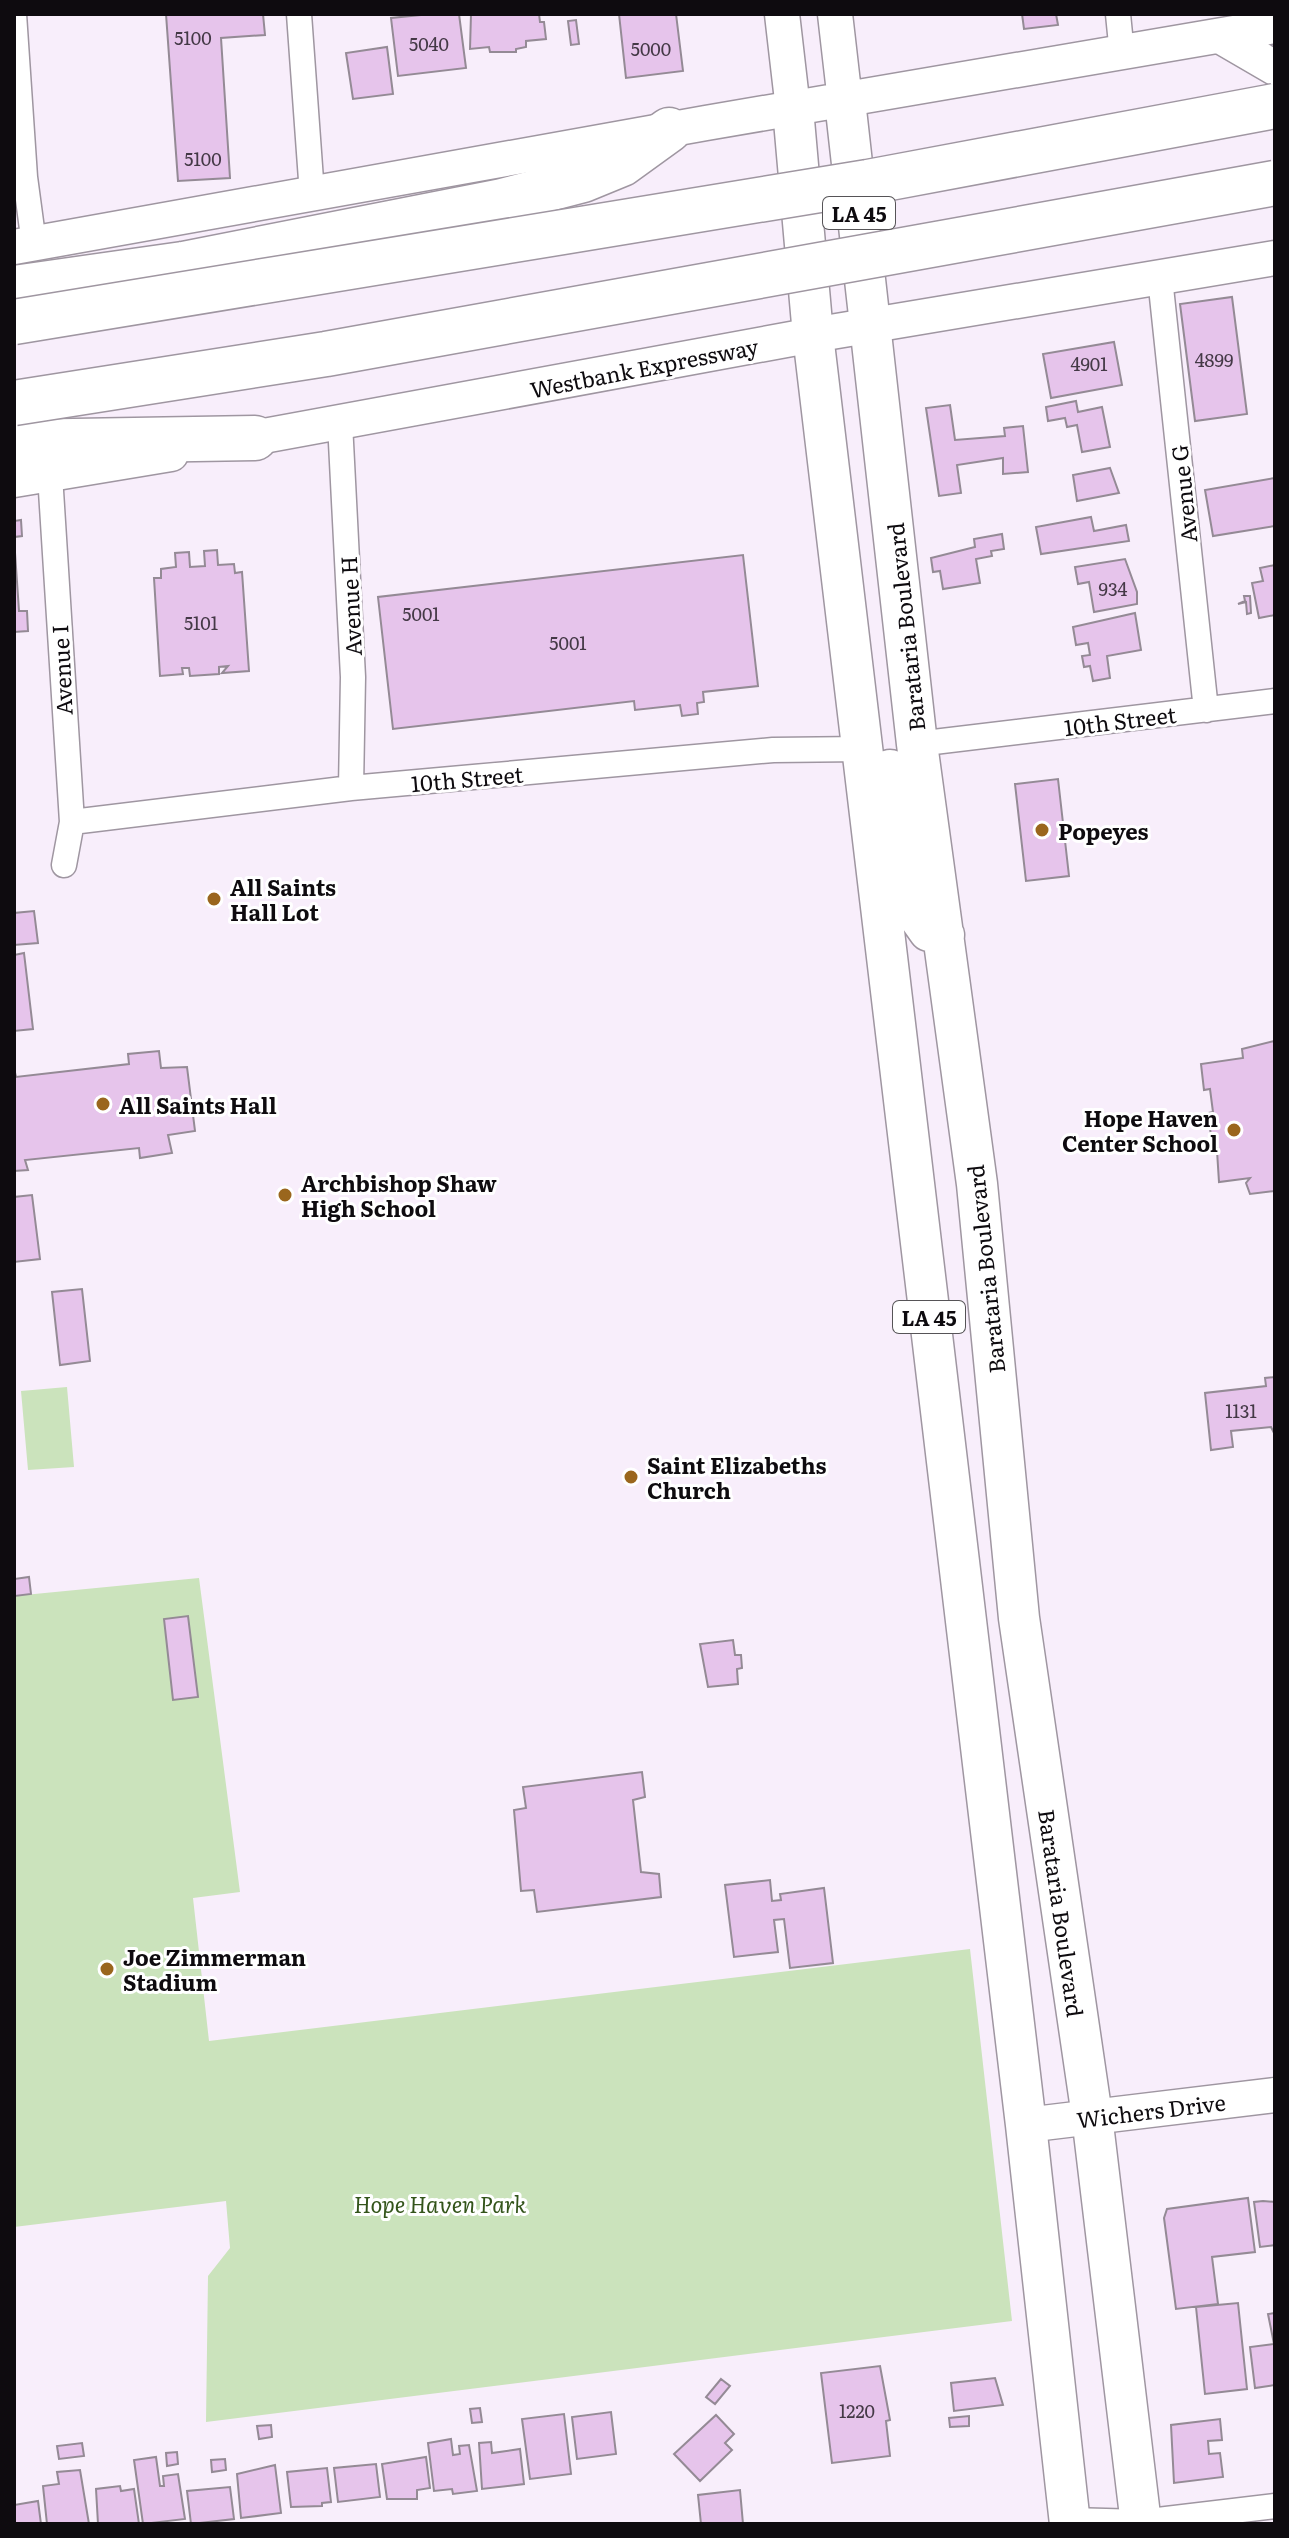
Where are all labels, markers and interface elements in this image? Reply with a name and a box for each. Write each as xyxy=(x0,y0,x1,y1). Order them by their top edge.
house number: 5100 xyxy=(174,24,212,51)
house number: 5040 xyxy=(409,30,449,57)
house number: 5000 xyxy=(631,35,671,62)
house number: 5100 xyxy=(184,145,222,172)
road number: LA 45 xyxy=(823,197,895,229)
street label: Westbank Expressway xyxy=(527,329,761,405)
house number: 4899 xyxy=(1195,346,1233,373)
house number: 4901 xyxy=(1070,350,1108,377)
street label: Avenue G xyxy=(1161,443,1205,545)
street label: Barataria Boulevard xyxy=(878,521,932,733)
street label: Avenue H xyxy=(331,555,369,657)
house number: 934 xyxy=(1099,575,1128,602)
house number: 5001 xyxy=(402,600,440,627)
house number: 5101 xyxy=(184,609,218,636)
street label: Avenue I xyxy=(42,624,80,716)
house number: 5001 xyxy=(549,629,587,656)
street label: 10th Street xyxy=(1062,697,1178,743)
street label: 10th Street xyxy=(410,757,525,799)
place label: Popeyes xyxy=(1058,814,1148,847)
marker: Popeyes xyxy=(1033,821,1051,839)
place label: All Saints Hall Lot xyxy=(230,870,336,928)
marker: All Saints Hall Lot xyxy=(205,890,223,908)
place label: All Saints Hall xyxy=(119,1088,277,1121)
marker: All Saints Hall xyxy=(94,1095,112,1113)
place label: Hope Haven Center School xyxy=(1062,1101,1218,1159)
marker: Hope Haven Center School xyxy=(1225,1121,1243,1139)
street label: Barataria Boulevard xyxy=(958,1163,1012,1375)
place label: Archbishop Shaw High School xyxy=(301,1166,497,1224)
marker: Archbishop Shaw High School xyxy=(276,1186,294,1204)
road number: LA 45 xyxy=(893,1301,965,1333)
house number: 1131 xyxy=(1225,1397,1257,1424)
place label: Saint Elizabeths Church xyxy=(647,1448,827,1506)
marker: Saint Elizabeths Church xyxy=(622,1468,640,1486)
street label: Barataria Boulevard xyxy=(1031,1807,1093,2019)
place label: Joe Zimmerman Stadium xyxy=(123,1940,306,1998)
marker: Joe Zimmerman Stadium xyxy=(98,1960,116,1978)
street label: Wichers Drive xyxy=(1075,2084,1227,2136)
park label: Hope Haven Park xyxy=(354,2187,526,2220)
house number: 1220 xyxy=(839,2397,875,2424)

